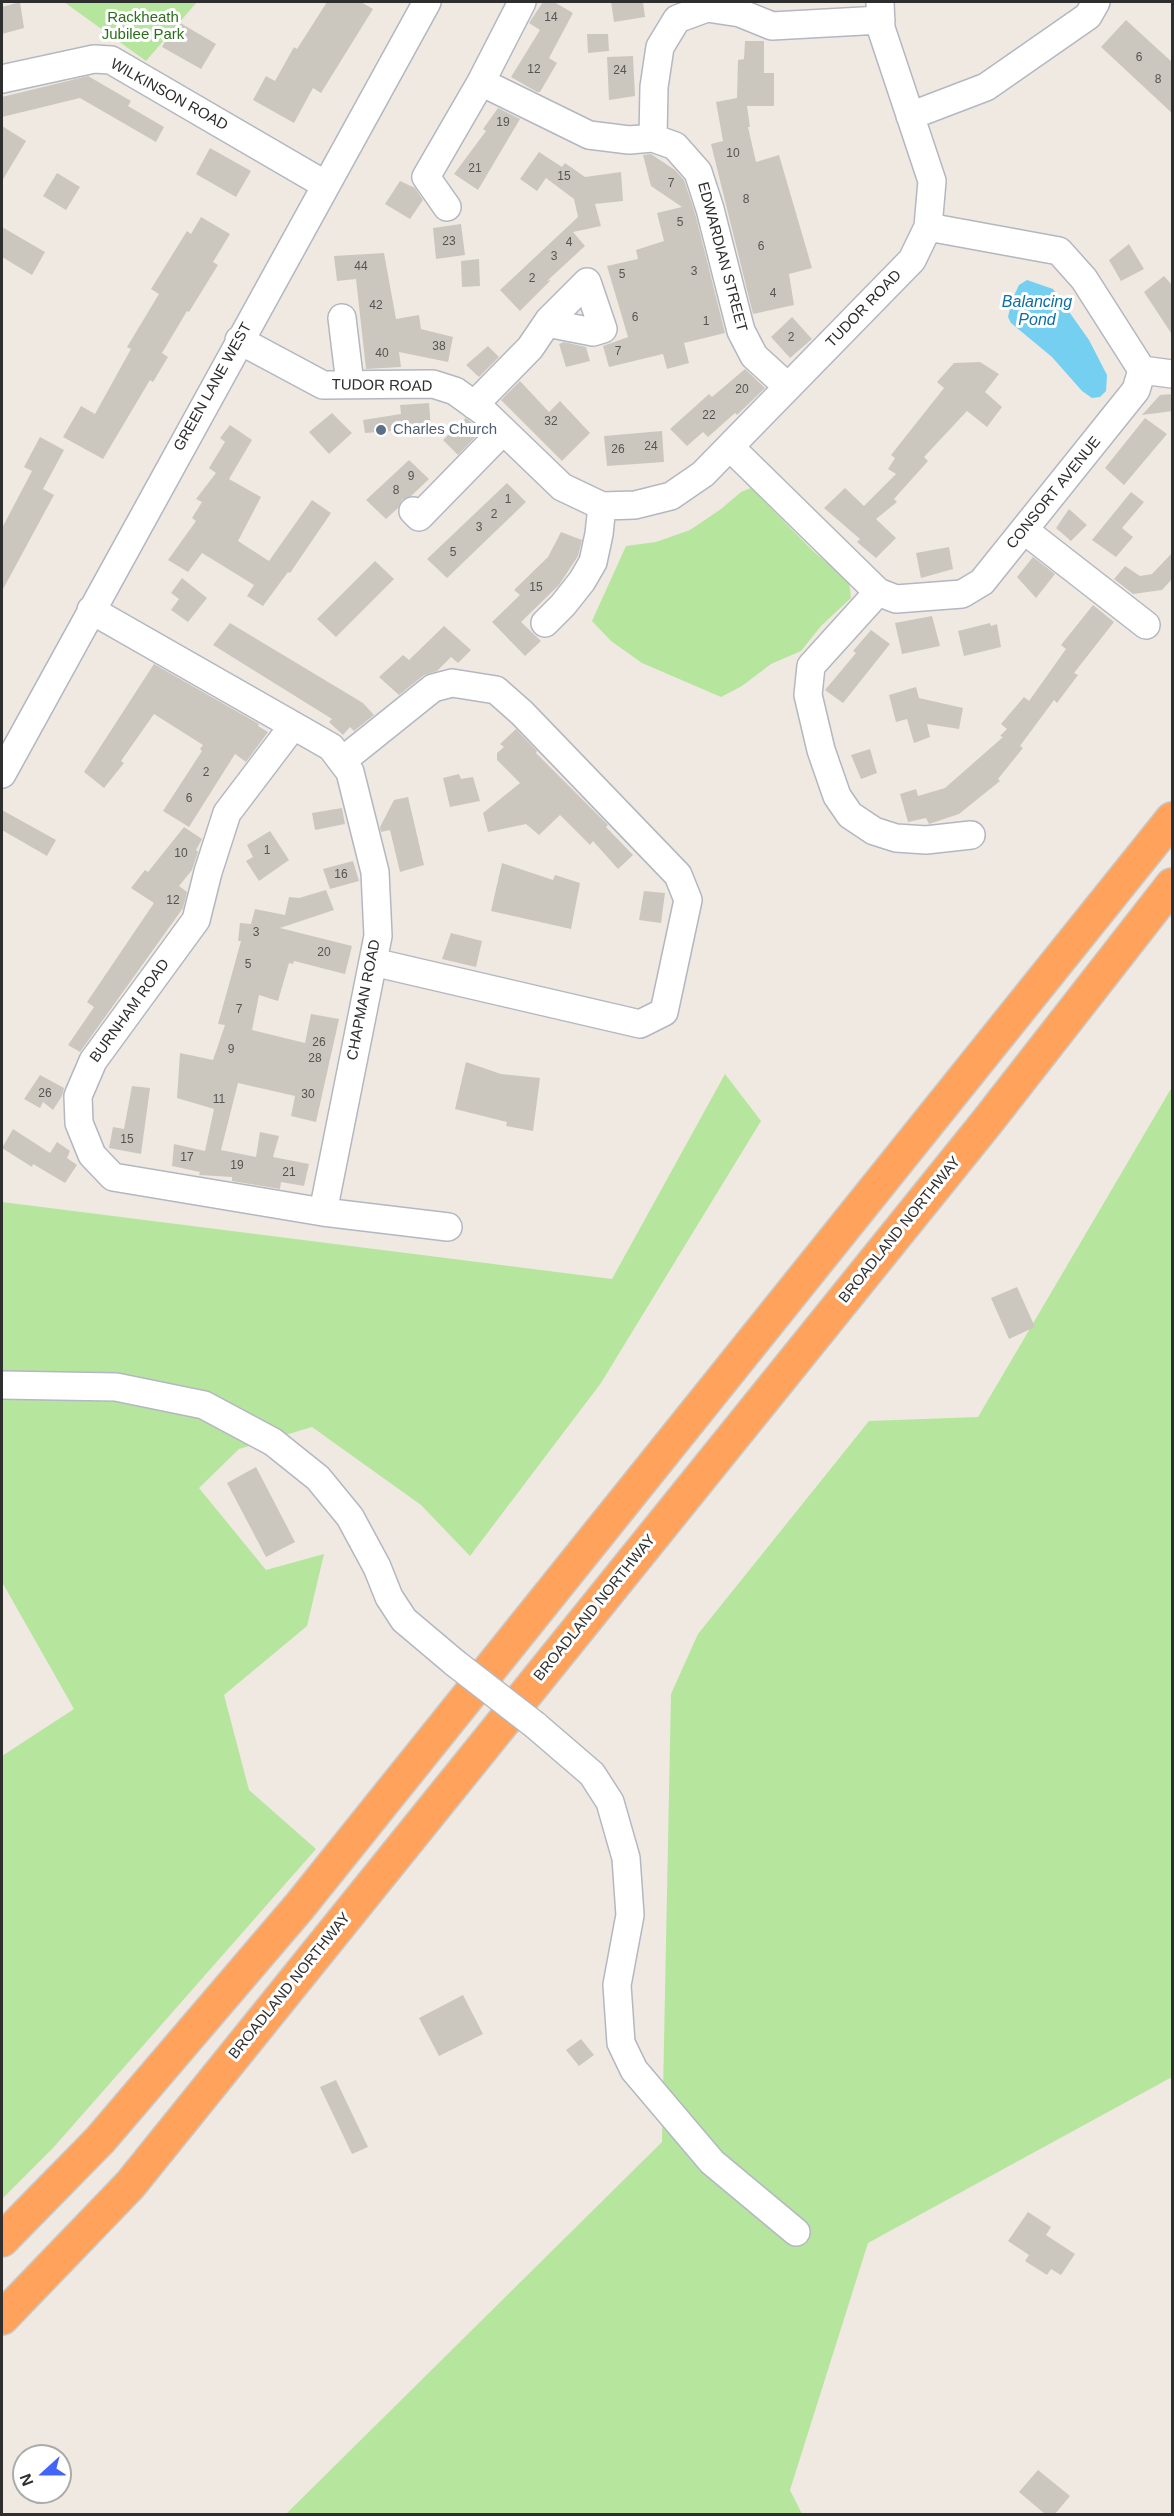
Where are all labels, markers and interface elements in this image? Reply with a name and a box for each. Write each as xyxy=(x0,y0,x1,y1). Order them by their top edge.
park label: Rackheath Jubilee Park xyxy=(102,9,184,44)
house number: 14 xyxy=(544,11,558,25)
house number: 6 xyxy=(1136,51,1142,65)
street label: WILKINSON ROAD xyxy=(107,55,231,135)
house number: 12 xyxy=(527,63,541,77)
house number: 24 xyxy=(613,64,627,78)
house number: 8 xyxy=(1155,73,1161,87)
house number: 19 xyxy=(496,116,510,130)
house number: 10 xyxy=(726,147,740,161)
house number: 21 xyxy=(468,162,482,176)
house number: 15 xyxy=(557,170,571,184)
house number: 7 xyxy=(668,177,674,191)
street label: EDWARDIAN STREET xyxy=(693,180,751,334)
house number: 8 xyxy=(743,193,749,207)
house number: 5 xyxy=(677,216,683,230)
house number: 23 xyxy=(442,235,456,249)
house number: 4 xyxy=(566,236,572,250)
house number: 6 xyxy=(758,240,764,254)
house number: 3 xyxy=(551,250,557,264)
house number: 44 xyxy=(354,260,368,274)
house number: 3 xyxy=(691,265,697,279)
street label: TUDOR ROAD xyxy=(823,266,905,352)
house number: 5 xyxy=(619,268,625,282)
house number: 2 xyxy=(529,272,535,286)
house number: 4 xyxy=(770,287,776,301)
water label: Balancing Pond xyxy=(1002,293,1072,331)
house number: 42 xyxy=(369,299,383,313)
house number: 6 xyxy=(632,311,638,325)
house number: 1 xyxy=(703,315,709,329)
street label: GREEN LANE WEST xyxy=(170,320,256,454)
house number: 2 xyxy=(788,331,794,345)
house number: 38 xyxy=(432,340,446,354)
house number: 7 xyxy=(615,345,621,359)
house number: 40 xyxy=(375,347,389,361)
street label: TUDOR ROAD xyxy=(331,376,433,396)
house number: 20 xyxy=(735,383,749,397)
house number: 22 xyxy=(702,409,716,423)
house number: 32 xyxy=(544,415,558,429)
place label: Charles Church xyxy=(393,421,497,439)
marker: Charles Church xyxy=(374,423,388,437)
street label: CONSORT AVENUE xyxy=(1003,433,1105,553)
house number: 24 xyxy=(644,440,658,454)
house number: 26 xyxy=(611,443,625,457)
house number: 9 xyxy=(408,470,414,484)
house number: 8 xyxy=(393,484,399,498)
house number: 1 xyxy=(505,493,511,507)
house number: 2 xyxy=(491,508,497,522)
house number: 3 xyxy=(476,521,482,535)
house number: 5 xyxy=(450,546,456,560)
house number: 15 xyxy=(529,581,543,595)
house number: 2 xyxy=(203,766,209,780)
house number: 6 xyxy=(186,792,192,806)
house number: 1 xyxy=(264,844,270,858)
house number: 10 xyxy=(174,847,188,861)
house number: 16 xyxy=(334,868,348,882)
house number: 12 xyxy=(166,894,180,908)
house number: 3 xyxy=(253,926,259,940)
street label: CHAPMAN ROAD xyxy=(343,938,385,1062)
house number: 20 xyxy=(317,946,331,960)
street label: BURNHAM ROAD xyxy=(86,956,174,1066)
house number: 5 xyxy=(245,958,251,972)
house number: 7 xyxy=(236,1003,242,1017)
house number: 26 xyxy=(312,1036,326,1050)
house number: 9 xyxy=(228,1043,234,1057)
house number: 28 xyxy=(308,1052,322,1066)
house number: 26 xyxy=(38,1087,52,1101)
house number: 30 xyxy=(301,1088,315,1102)
house number: 11 xyxy=(213,1093,225,1107)
house number: 15 xyxy=(120,1133,134,1147)
house number: 17 xyxy=(180,1151,194,1165)
street label: BROADLAND NORTHWAY xyxy=(835,1153,965,1307)
house number: 19 xyxy=(230,1159,244,1173)
house number: 21 xyxy=(282,1166,296,1180)
street label: BROADLAND NORTHWAY xyxy=(530,1531,660,1685)
street label: BROADLAND NORTHWAY xyxy=(225,1909,355,2063)
north arrow xyxy=(12,2444,72,2504)
text: N xyxy=(17,2471,37,2488)

